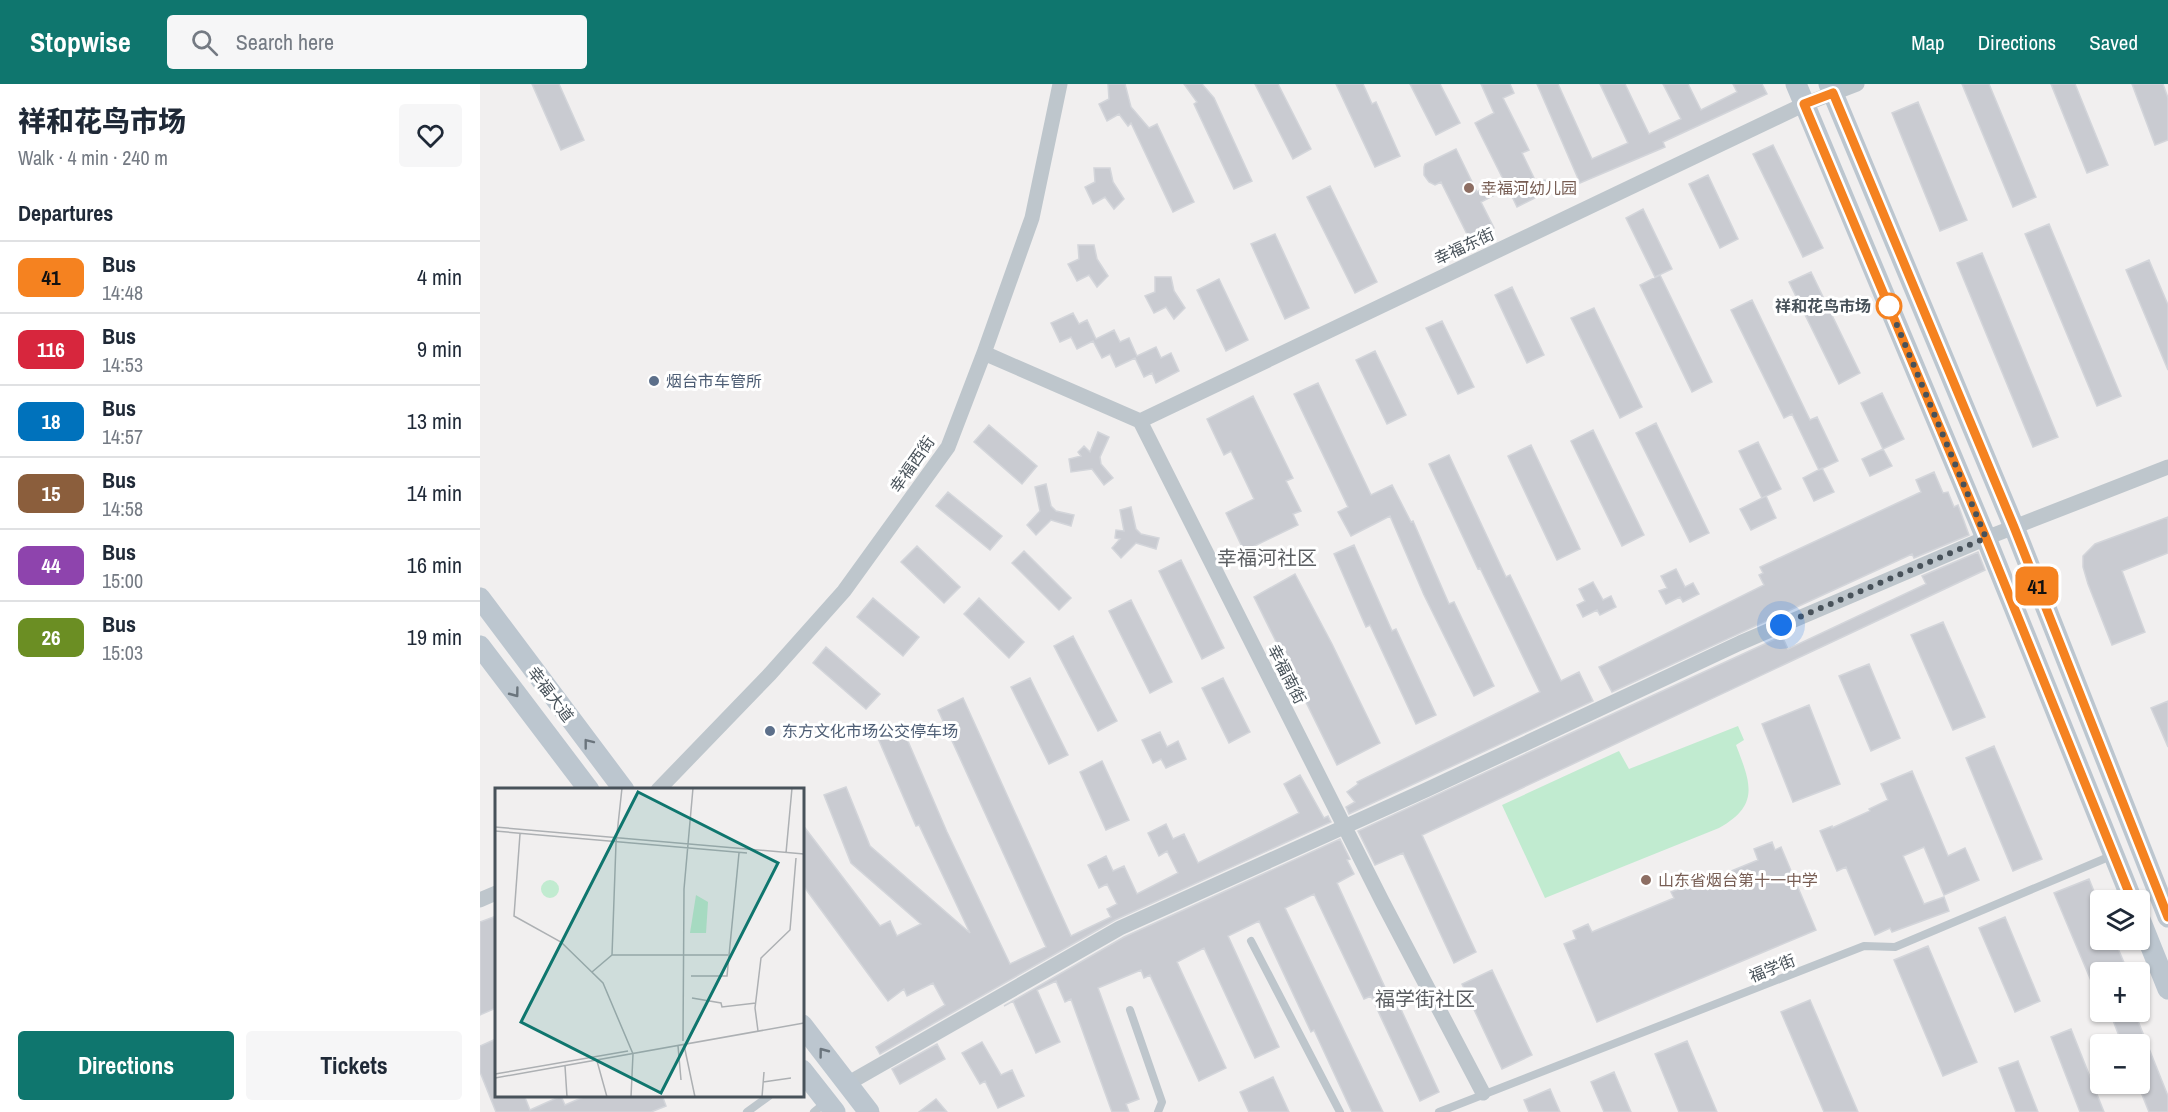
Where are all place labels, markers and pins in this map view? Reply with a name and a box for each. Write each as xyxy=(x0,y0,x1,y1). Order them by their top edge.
place label: 幸福河幼儿园 xyxy=(1481,177,1577,199)
marker: 幸福河幼儿园 xyxy=(1462,181,1476,195)
marker: 祥和花鸟市场 xyxy=(1876,293,1902,319)
place label: 祥和花鸟市场 xyxy=(1775,295,1871,317)
place label: 烟台市车管所 xyxy=(666,370,762,392)
marker: 烟台市车管所 xyxy=(647,374,661,388)
place label: 东方文化市场公交停车场 xyxy=(782,720,958,742)
marker: 东方文化市场公交停车场 xyxy=(763,724,777,738)
place label: 山东省烟台第十一中学 xyxy=(1658,869,1818,891)
marker: 山东省烟台第十一中学 xyxy=(1639,873,1653,887)

